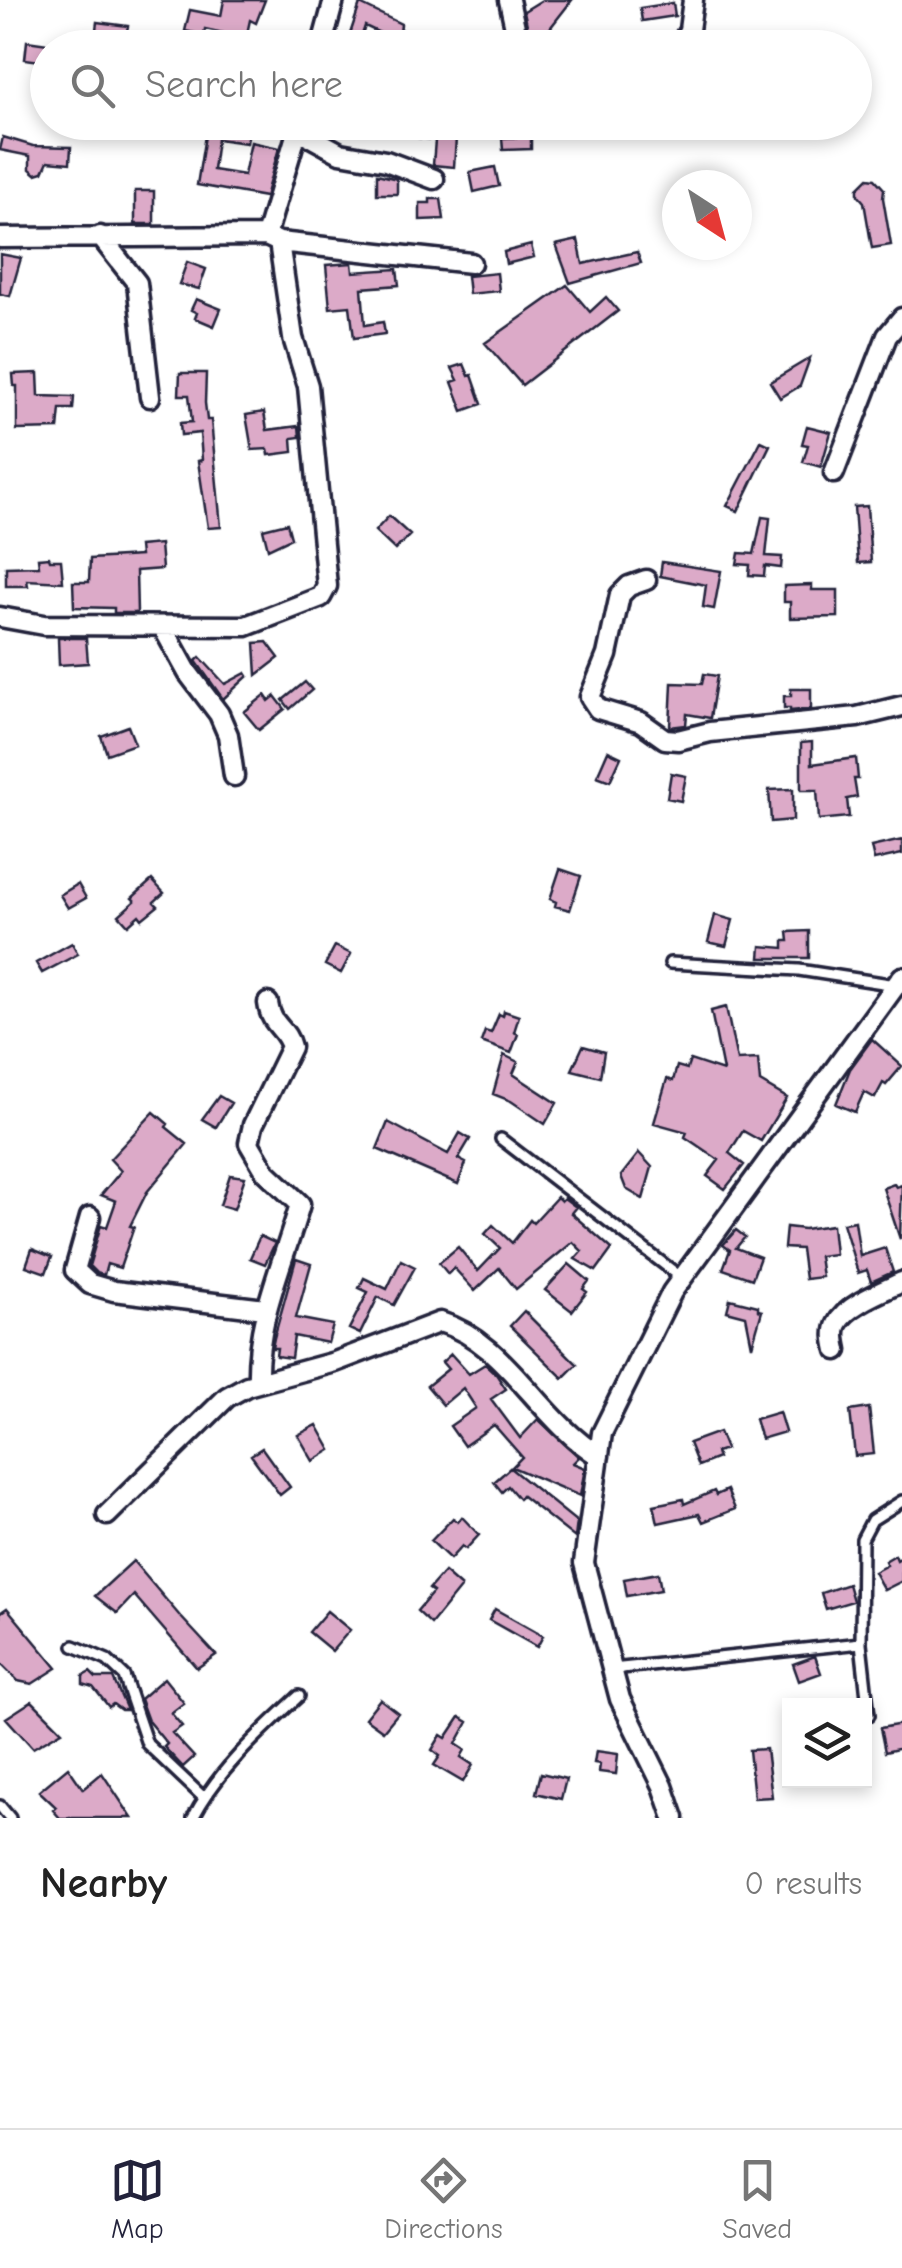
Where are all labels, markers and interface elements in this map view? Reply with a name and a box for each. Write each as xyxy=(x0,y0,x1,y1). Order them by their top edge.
search box xyxy=(30,30,872,140)
icon: search xyxy=(65,58,120,113)
text: Search here xyxy=(145,63,343,107)
north arrow xyxy=(662,170,752,260)
map controls xyxy=(782,1698,872,1788)
button: layers xyxy=(782,1698,872,1788)
text: Nearby xyxy=(40,1859,167,1908)
text: 0 results xyxy=(745,1865,862,1902)
tab: Map xyxy=(110,2153,165,2245)
tab: Directions xyxy=(384,2153,503,2245)
tab: Saved xyxy=(722,2153,792,2245)

